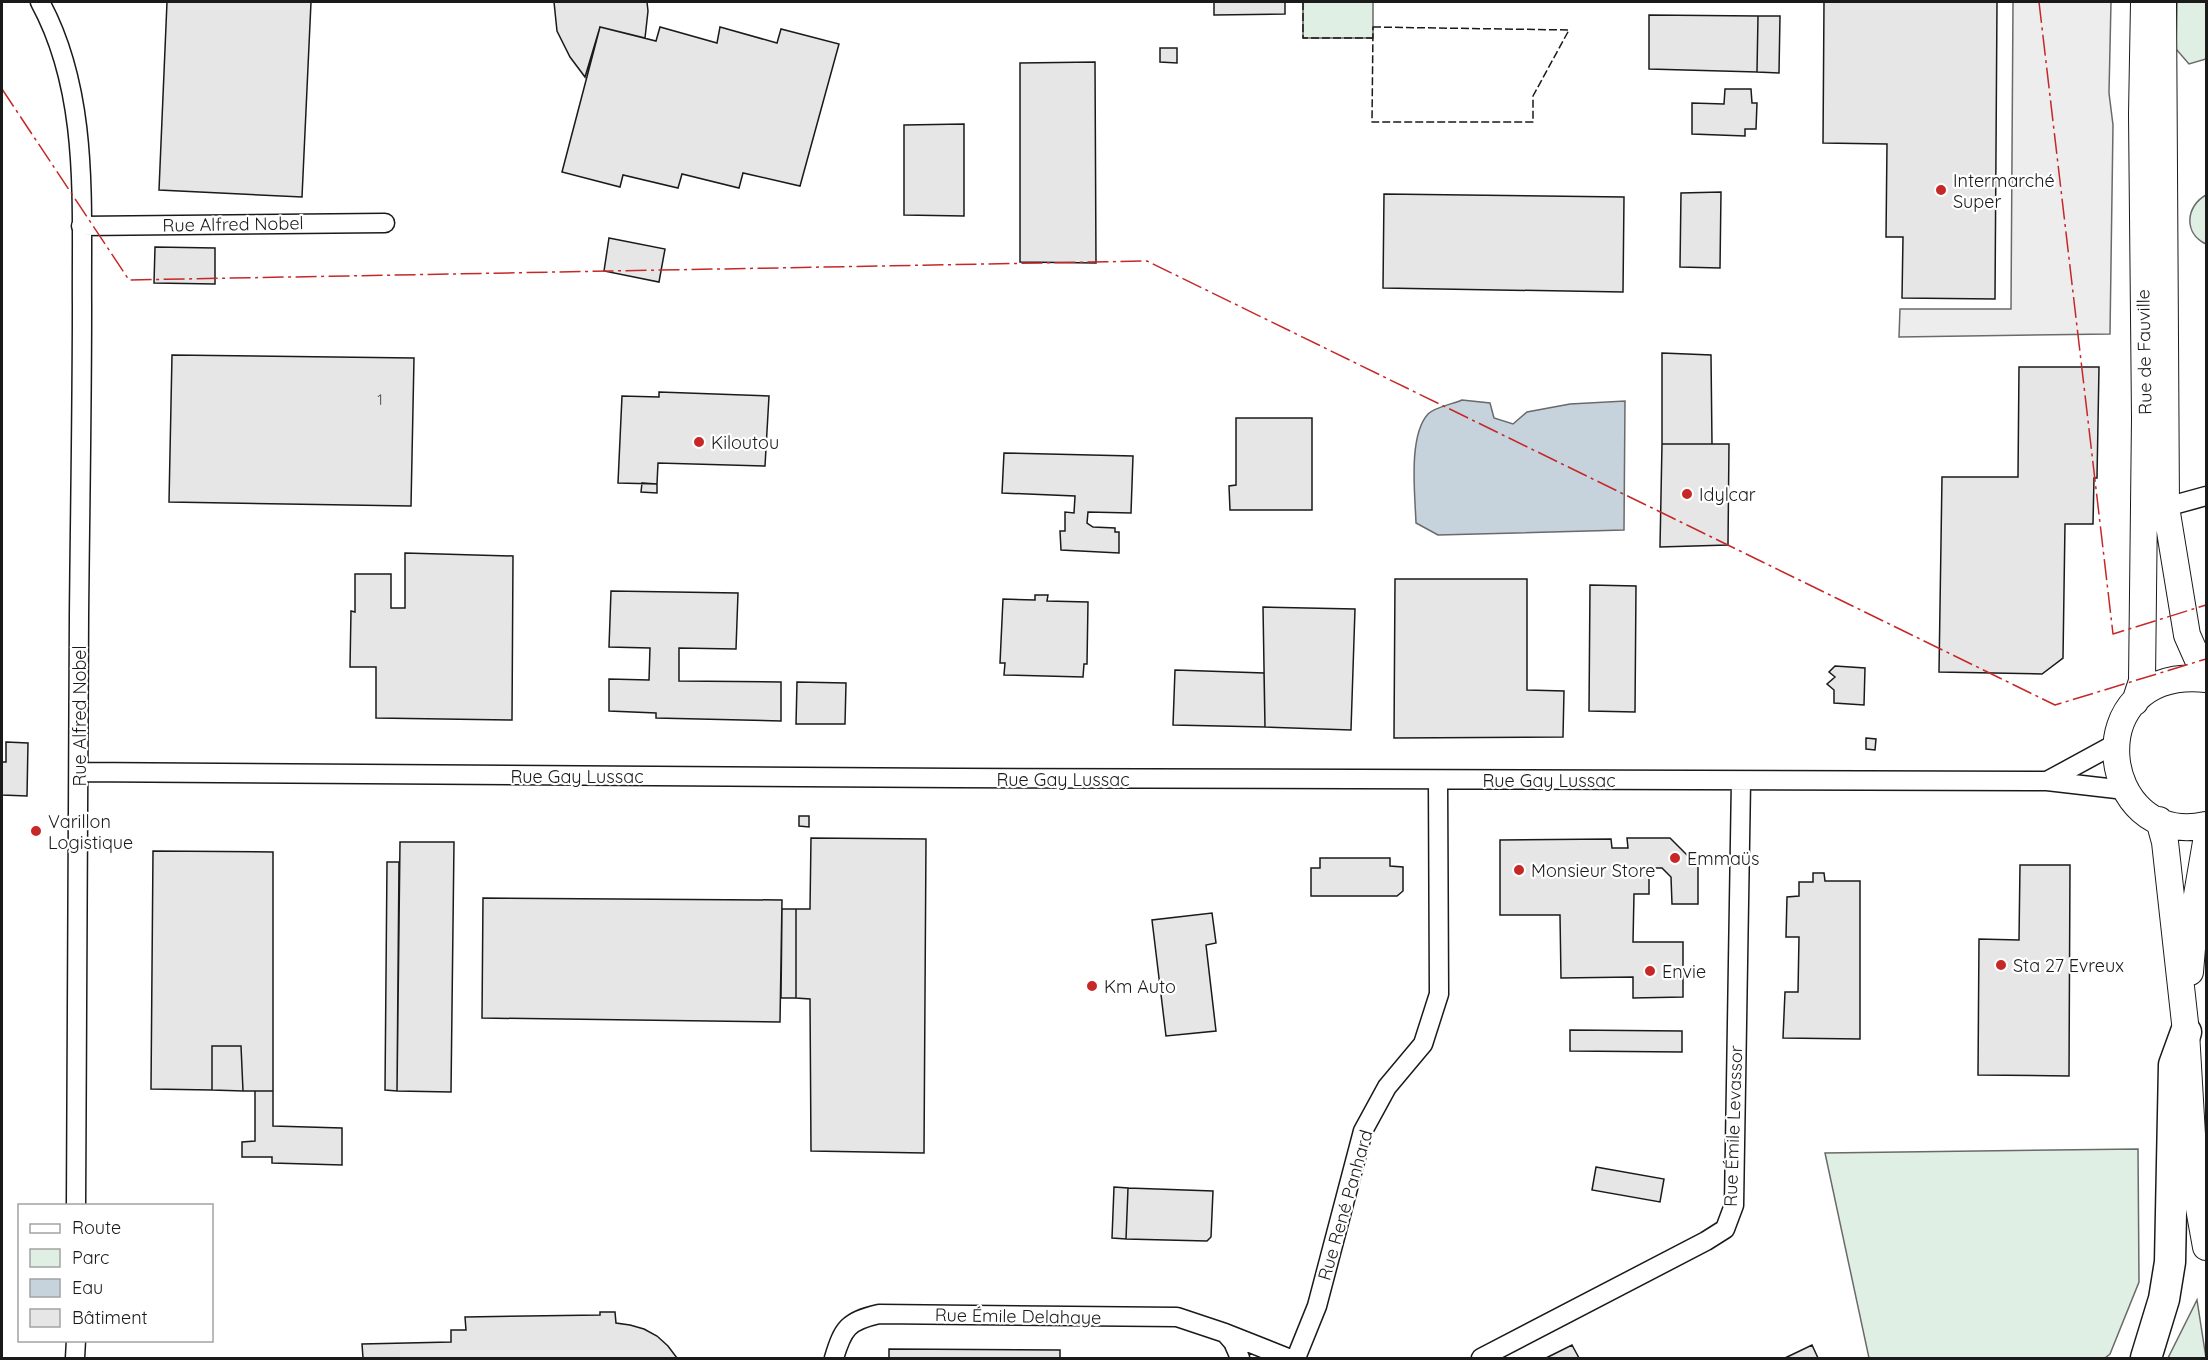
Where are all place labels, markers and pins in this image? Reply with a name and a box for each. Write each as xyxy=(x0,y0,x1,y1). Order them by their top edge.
place label: Intermarché Super xyxy=(1953,169,2055,213)
marker: Intermarché Super xyxy=(1934,183,1948,197)
place label: Kiloutou xyxy=(711,431,779,454)
marker: Kiloutou xyxy=(692,435,706,449)
place label: Idylcar xyxy=(1699,483,1756,506)
marker: Idylcar xyxy=(1680,487,1694,501)
place label: Varillon Logistique xyxy=(48,810,133,854)
marker: Varillon Logistique xyxy=(29,824,43,838)
place label: Emmaüs xyxy=(1687,847,1759,870)
marker: Emmaüs xyxy=(1668,851,1682,865)
place label: Monsieur Store xyxy=(1531,859,1655,882)
marker: Monsieur Store xyxy=(1512,863,1526,877)
place label: Sta 27 Evreux xyxy=(2013,954,2124,977)
marker: Sta 27 Evreux xyxy=(1994,958,2008,972)
place label: Envie xyxy=(1662,960,1706,983)
marker: Envie xyxy=(1643,964,1657,978)
place label: Km Auto xyxy=(1104,975,1176,998)
marker: Km Auto xyxy=(1085,979,1099,993)

